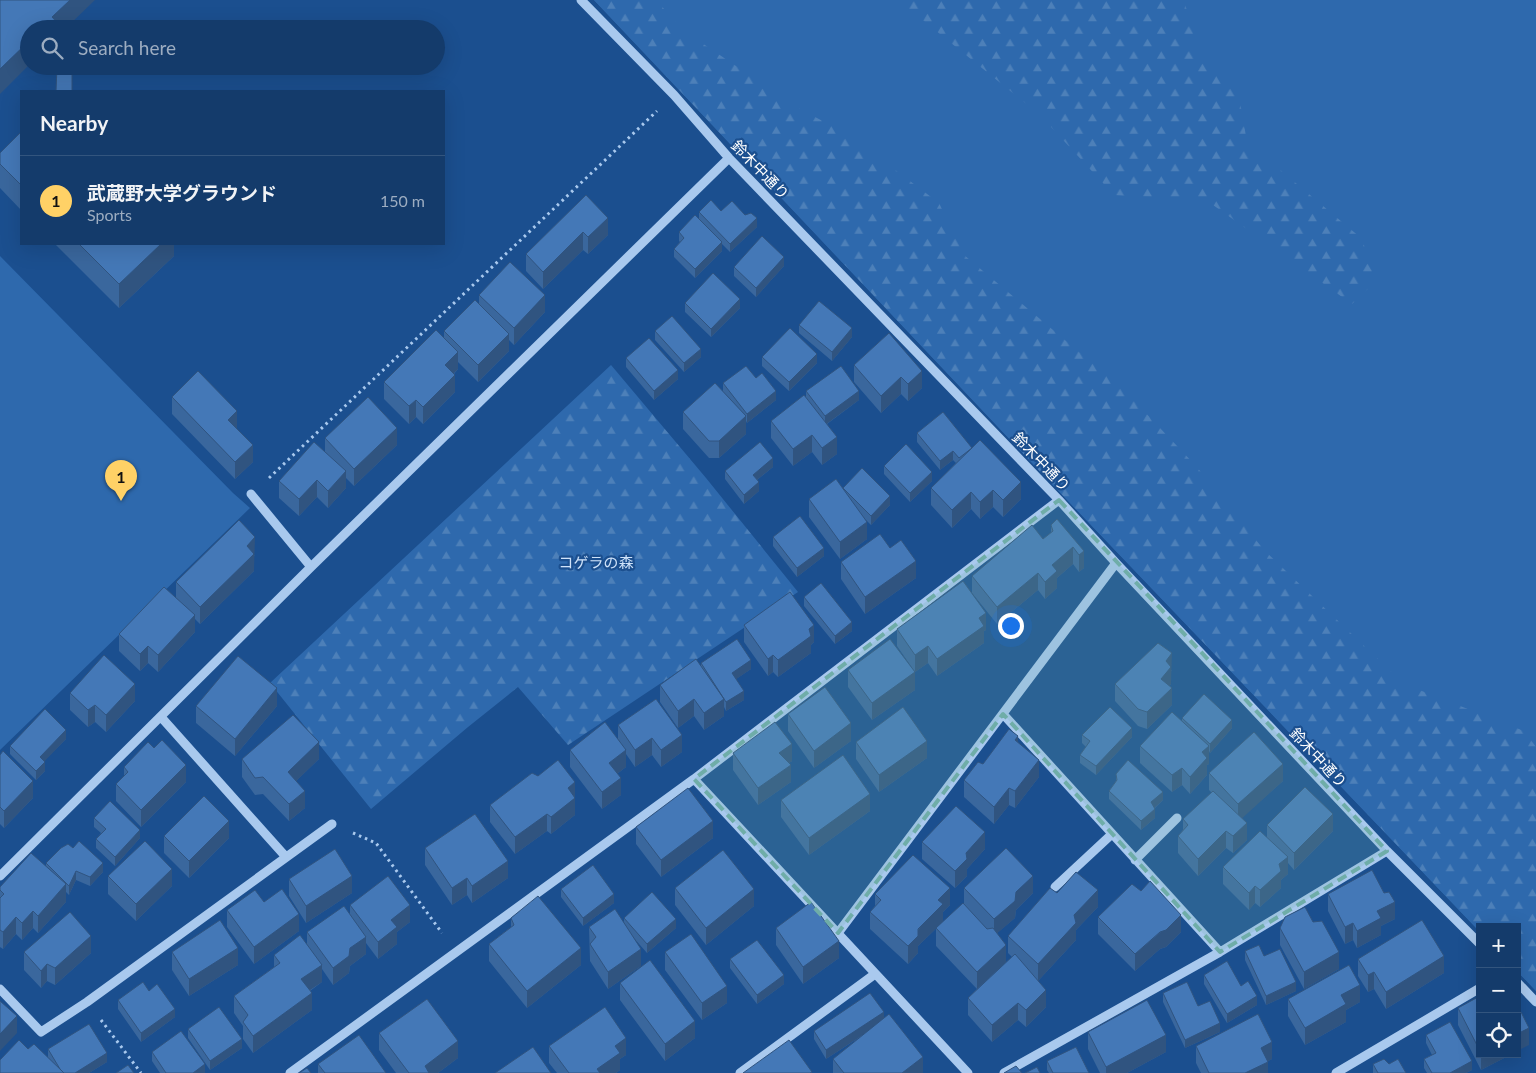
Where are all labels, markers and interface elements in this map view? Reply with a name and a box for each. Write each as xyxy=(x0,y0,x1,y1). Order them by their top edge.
search box xyxy=(20,20,445,75)
icon: search xyxy=(38,34,66,62)
text: Search here xyxy=(78,36,176,59)
text: Nearby xyxy=(40,110,108,135)
street label: 鈴木中通り xyxy=(728,136,793,203)
text: 武蔵野大学グラウンド xyxy=(87,181,277,204)
text: 1 xyxy=(51,191,61,210)
text: 150 m xyxy=(380,191,425,210)
text: Sports xyxy=(87,205,132,224)
street label: 鈴木中通り xyxy=(1009,428,1074,495)
pin: 1 xyxy=(105,460,137,501)
park label: コゲラの森 xyxy=(558,553,634,571)
your location xyxy=(998,613,1024,639)
street label: 鈴木中通り xyxy=(1287,724,1351,791)
map controls xyxy=(1476,923,1521,1058)
button: + xyxy=(1476,923,1521,968)
button: − xyxy=(1476,968,1521,1013)
button: locate xyxy=(1476,1013,1521,1058)

